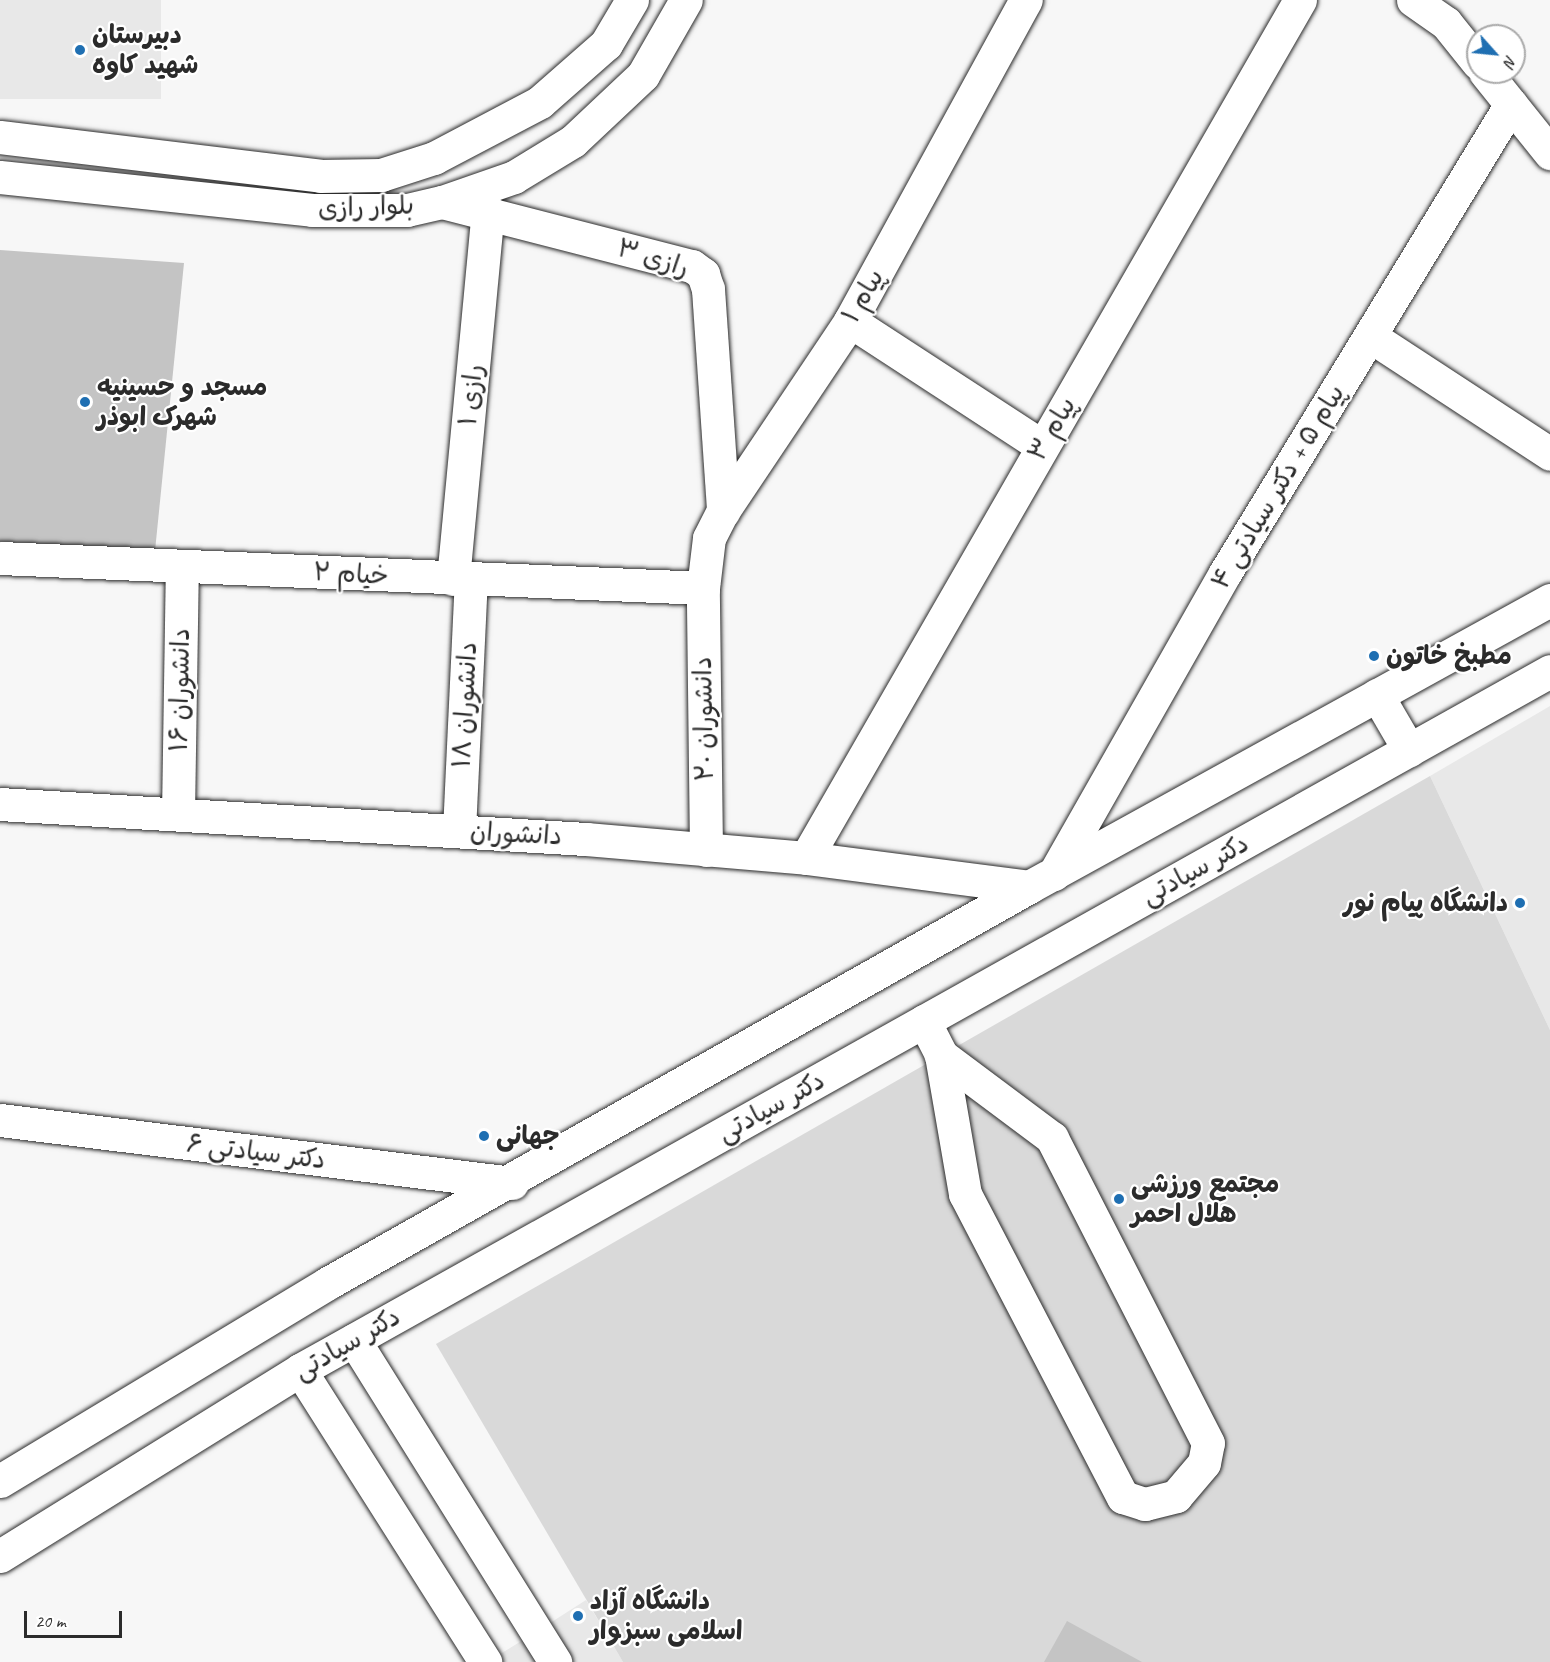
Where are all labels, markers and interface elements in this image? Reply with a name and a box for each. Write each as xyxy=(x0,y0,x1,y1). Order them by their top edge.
place label: دبیرستان شهید کاوه xyxy=(92,19,198,80)
north arrow xyxy=(1466,24,1526,84)
marker: دبیرستان شهید کاوه xyxy=(73,43,87,57)
text: N xyxy=(1499,52,1521,70)
street label: بلوار رازی xyxy=(317,190,415,224)
street label: رازی ۳ xyxy=(613,232,693,284)
street label: پیام ۱ xyxy=(835,263,891,329)
street label: رازی ۱ xyxy=(452,363,490,427)
place label: مسجد و حسینیه شهرک ابوذر xyxy=(97,371,267,432)
street label: پیام ۵ + دکتر سیادتی ۴ xyxy=(1205,379,1351,595)
street label: پیام ۳ xyxy=(1021,391,1083,467)
marker: مسجد و حسینیه شهرک ابوذر xyxy=(78,395,92,409)
street label: خیام ۲ xyxy=(313,556,389,592)
street label: دانشوران ۱۶ xyxy=(163,628,197,752)
place label: مطبخ خاتون xyxy=(1386,640,1512,672)
street label: دانشوران ۱۸ xyxy=(446,641,484,769)
marker: مطبخ خاتون xyxy=(1367,649,1381,663)
street label: دانشوران ۲۰ xyxy=(687,657,721,781)
street label: دانشوران xyxy=(469,816,563,852)
street label: دکتر سیادتی xyxy=(1136,828,1254,912)
place label: دانشگاه پیام نور xyxy=(1343,887,1508,919)
marker: دانشگاه پیام نور xyxy=(1513,896,1527,910)
street label: دکتر سیادتی xyxy=(712,1065,830,1149)
place label: جهانی xyxy=(496,1120,559,1152)
street label: دکتر سیادتی ۶ xyxy=(185,1128,327,1176)
marker: جهانی xyxy=(477,1129,491,1143)
place label: مجتمع ورزشی هلال احمر xyxy=(1131,1168,1279,1230)
marker: مجتمع ورزشی هلال احمر xyxy=(1112,1192,1126,1206)
street label: دکتر سیادتی xyxy=(288,1301,406,1387)
place label: دانشگاه آزاد اسلامی سبزوار xyxy=(590,1585,742,1646)
scale bar xyxy=(27,1599,124,1637)
marker: دانشگاه آزاد اسلامی سبزوار xyxy=(571,1609,585,1623)
text: 20 m xyxy=(35,1610,66,1632)

